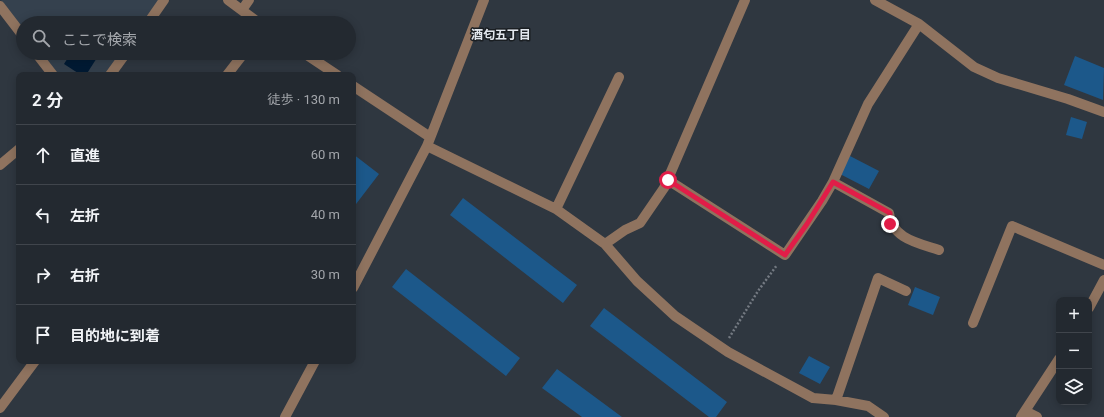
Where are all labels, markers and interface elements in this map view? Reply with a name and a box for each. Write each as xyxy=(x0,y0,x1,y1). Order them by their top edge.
search box xyxy=(16,16,356,60)
icon: search xyxy=(30,27,52,49)
district label: 酒匂五丁目 xyxy=(471,28,531,42)
text: ここで検索 xyxy=(62,31,137,49)
text: 2 分 xyxy=(32,90,63,110)
text: 徒歩 · 130 m xyxy=(268,92,340,107)
icon: ahead xyxy=(32,144,54,166)
text: 直進 xyxy=(70,147,100,165)
text: 60 m xyxy=(311,147,340,162)
route start xyxy=(659,171,677,189)
icon: left xyxy=(32,204,54,226)
text: 左折 xyxy=(70,207,100,225)
text: 40 m xyxy=(311,207,340,222)
route end xyxy=(881,215,899,233)
icon: right xyxy=(32,264,54,286)
text: 右折 xyxy=(70,267,100,285)
text: 30 m xyxy=(311,267,340,282)
map controls xyxy=(1056,297,1092,405)
button: + xyxy=(1056,297,1092,333)
icon: arrive xyxy=(32,324,54,346)
text: 目的地に到着 xyxy=(70,327,160,345)
button: − xyxy=(1056,333,1092,369)
button: layers xyxy=(1056,369,1092,405)

